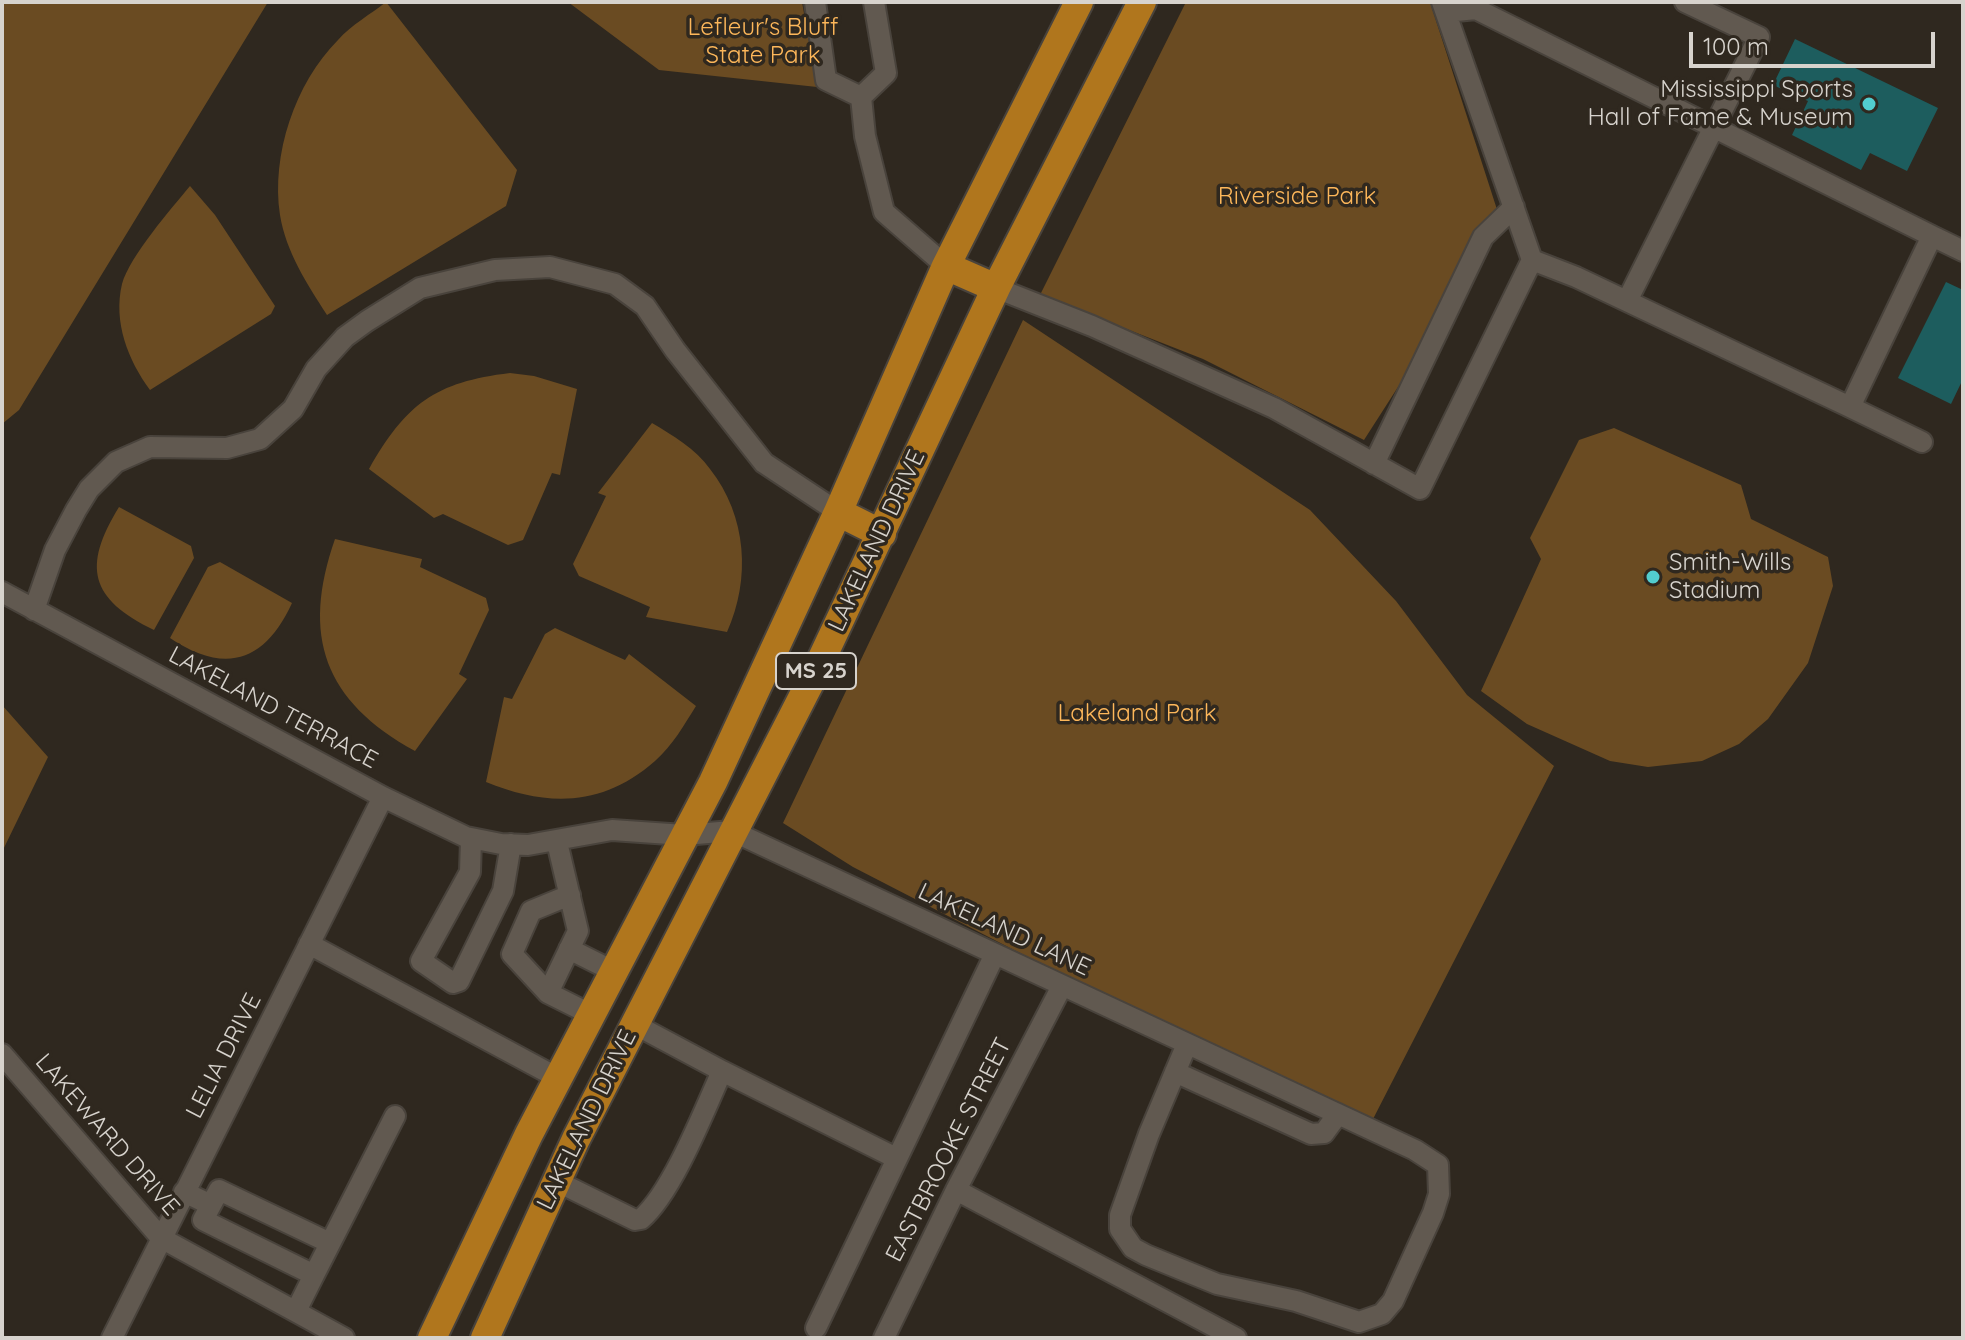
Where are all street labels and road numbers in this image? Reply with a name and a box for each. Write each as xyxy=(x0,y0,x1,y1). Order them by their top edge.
street label: LAKELAND DRIVE xyxy=(822,446,932,636)
street label: LAKELAND TERRACE xyxy=(164,641,382,775)
road number: MS 25 xyxy=(776,653,856,689)
street label: LAKELAND LANE xyxy=(913,877,1095,983)
street label: LELIA DRIVE xyxy=(180,989,268,1123)
street label: LAKELAND DRIVE xyxy=(531,1025,643,1215)
street label: EASTBROOKE STREET xyxy=(880,1033,1018,1267)
street label: LAKEWARD DRIVE xyxy=(29,1048,185,1222)

